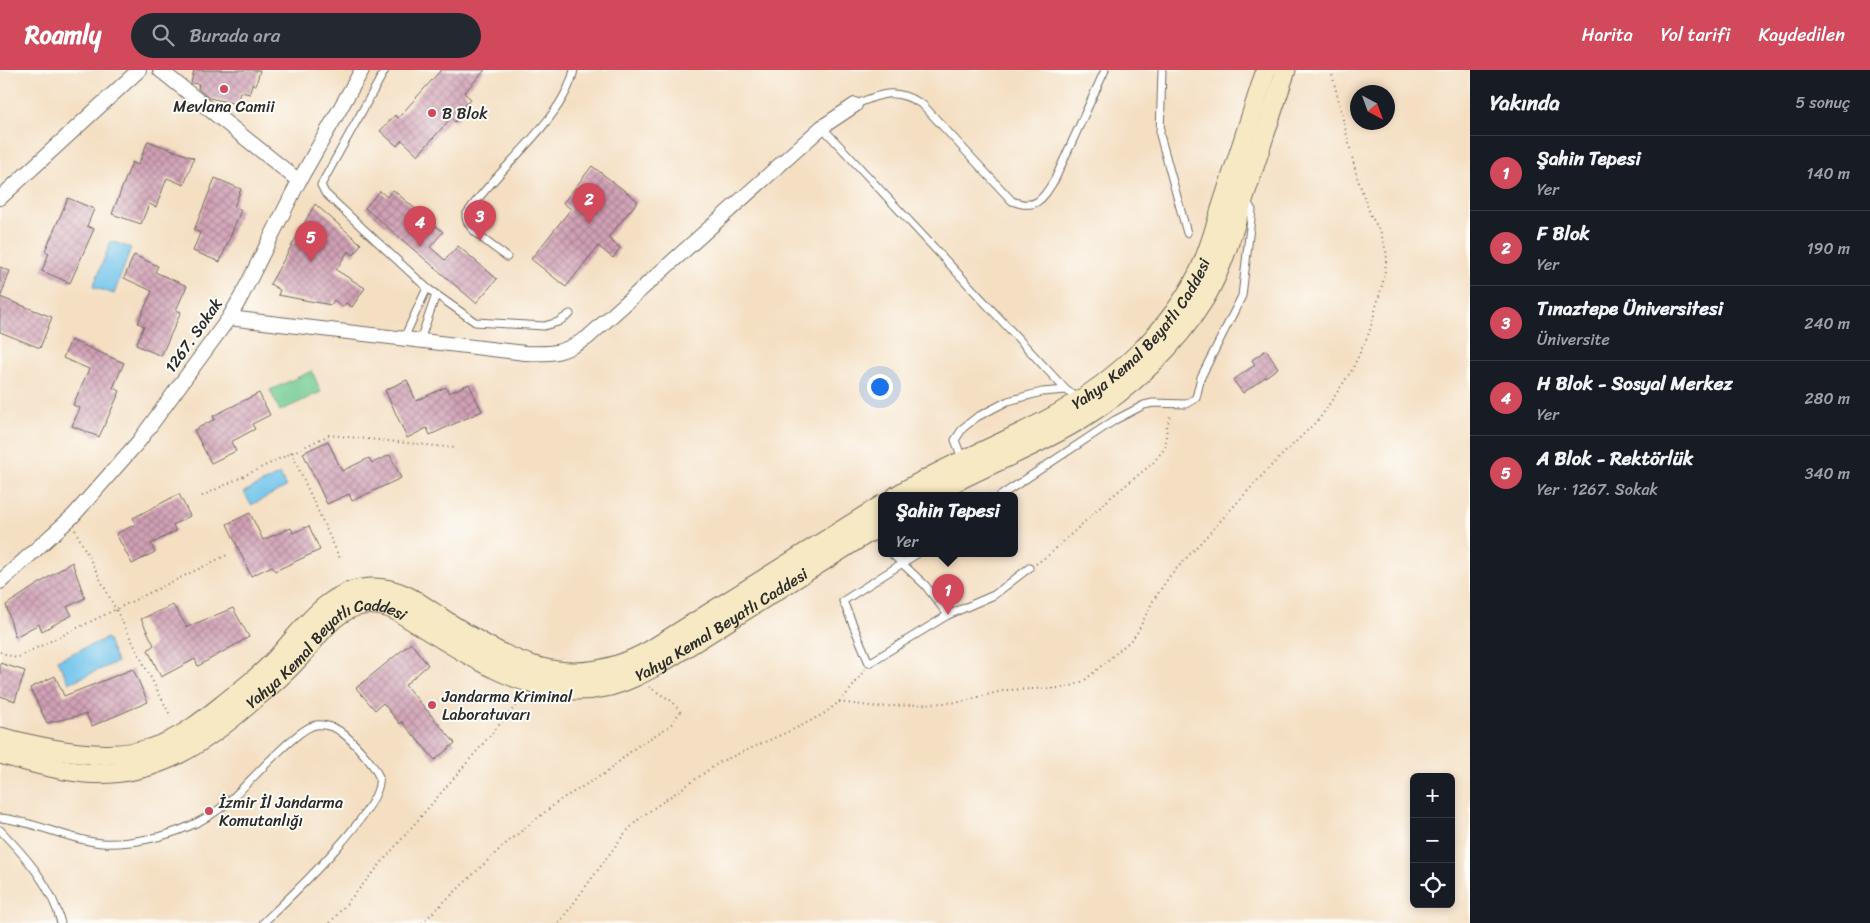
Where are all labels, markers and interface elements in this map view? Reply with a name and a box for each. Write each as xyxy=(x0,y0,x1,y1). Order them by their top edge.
search box xyxy=(131,13,481,58)
text: Roamly xyxy=(25,14,101,56)
text: Burada ara xyxy=(189,19,280,52)
text: Harita xyxy=(1582,19,1633,51)
text: Yol tarifi xyxy=(1661,19,1730,51)
text: Kaydedilen xyxy=(1758,19,1845,51)
icon: search xyxy=(149,21,177,49)
marker: Mevlana Camii xyxy=(218,83,230,95)
text: Yakında xyxy=(1490,84,1560,122)
north arrow xyxy=(1350,85,1395,130)
text: 5 sonuç xyxy=(1795,88,1850,117)
place label: Mevlana Camii xyxy=(173,92,275,121)
place label: B Blok xyxy=(442,99,488,128)
marker: B Blok xyxy=(426,107,438,119)
text: Şahin Tepesi xyxy=(1537,142,1641,175)
text: 1 xyxy=(1503,159,1509,188)
text: 140 m xyxy=(1807,159,1850,188)
text: Yer xyxy=(1537,175,1559,204)
pin: 2 xyxy=(573,183,605,224)
pin: 3 xyxy=(464,200,496,241)
pin: 4 xyxy=(404,206,436,247)
text: F Blok xyxy=(1537,217,1590,250)
pin: 5 xyxy=(295,221,327,262)
text: 2 xyxy=(1501,234,1511,263)
text: 190 m xyxy=(1807,234,1850,263)
text: Yer xyxy=(1537,250,1559,279)
street label: Yahya Kemal Beyatlı Caddesi xyxy=(1065,253,1219,417)
street label: 1267. Sokak xyxy=(157,291,230,379)
text: Tınaztepe Üniversitesi xyxy=(1537,292,1723,325)
text: 3 xyxy=(1502,309,1510,338)
text: 240 m xyxy=(1804,309,1850,338)
text: Üniversite xyxy=(1537,325,1610,354)
text: H Blok - Sosyal Merkez xyxy=(1537,367,1733,400)
your location xyxy=(867,374,893,400)
text: 4 xyxy=(1501,384,1511,413)
text: 280 m xyxy=(1805,384,1850,413)
text: Yer xyxy=(1537,400,1559,429)
text: A Blok - Rektörlük xyxy=(1537,442,1693,475)
text: 5 xyxy=(1501,459,1511,488)
text: 340 m xyxy=(1805,459,1850,488)
text: Yer · 1267. Sokak xyxy=(1537,475,1658,504)
popup xyxy=(878,492,1018,557)
text: Şahin Tepesi xyxy=(896,494,1000,527)
text: Yer xyxy=(896,527,918,556)
street label: Yahya Kemal Beyatlı Caddesi xyxy=(630,560,814,690)
pin: 1 xyxy=(932,574,964,615)
street label: Yahya Kemal Beyatlı Caddesi xyxy=(239,590,413,716)
place label: Jandarma Kriminal Laboratuvarı xyxy=(441,682,573,729)
marker: Jandarma Kriminal Laboratuvarı xyxy=(426,699,438,711)
map controls xyxy=(1410,773,1455,908)
button: + xyxy=(1410,773,1455,818)
place label: İzmir İl Jandarma Komutanlığı xyxy=(218,788,343,835)
marker: İzmir İl Jandarma Komutanlığı xyxy=(203,805,215,817)
button: − xyxy=(1410,818,1455,863)
button: locate xyxy=(1410,863,1455,908)

